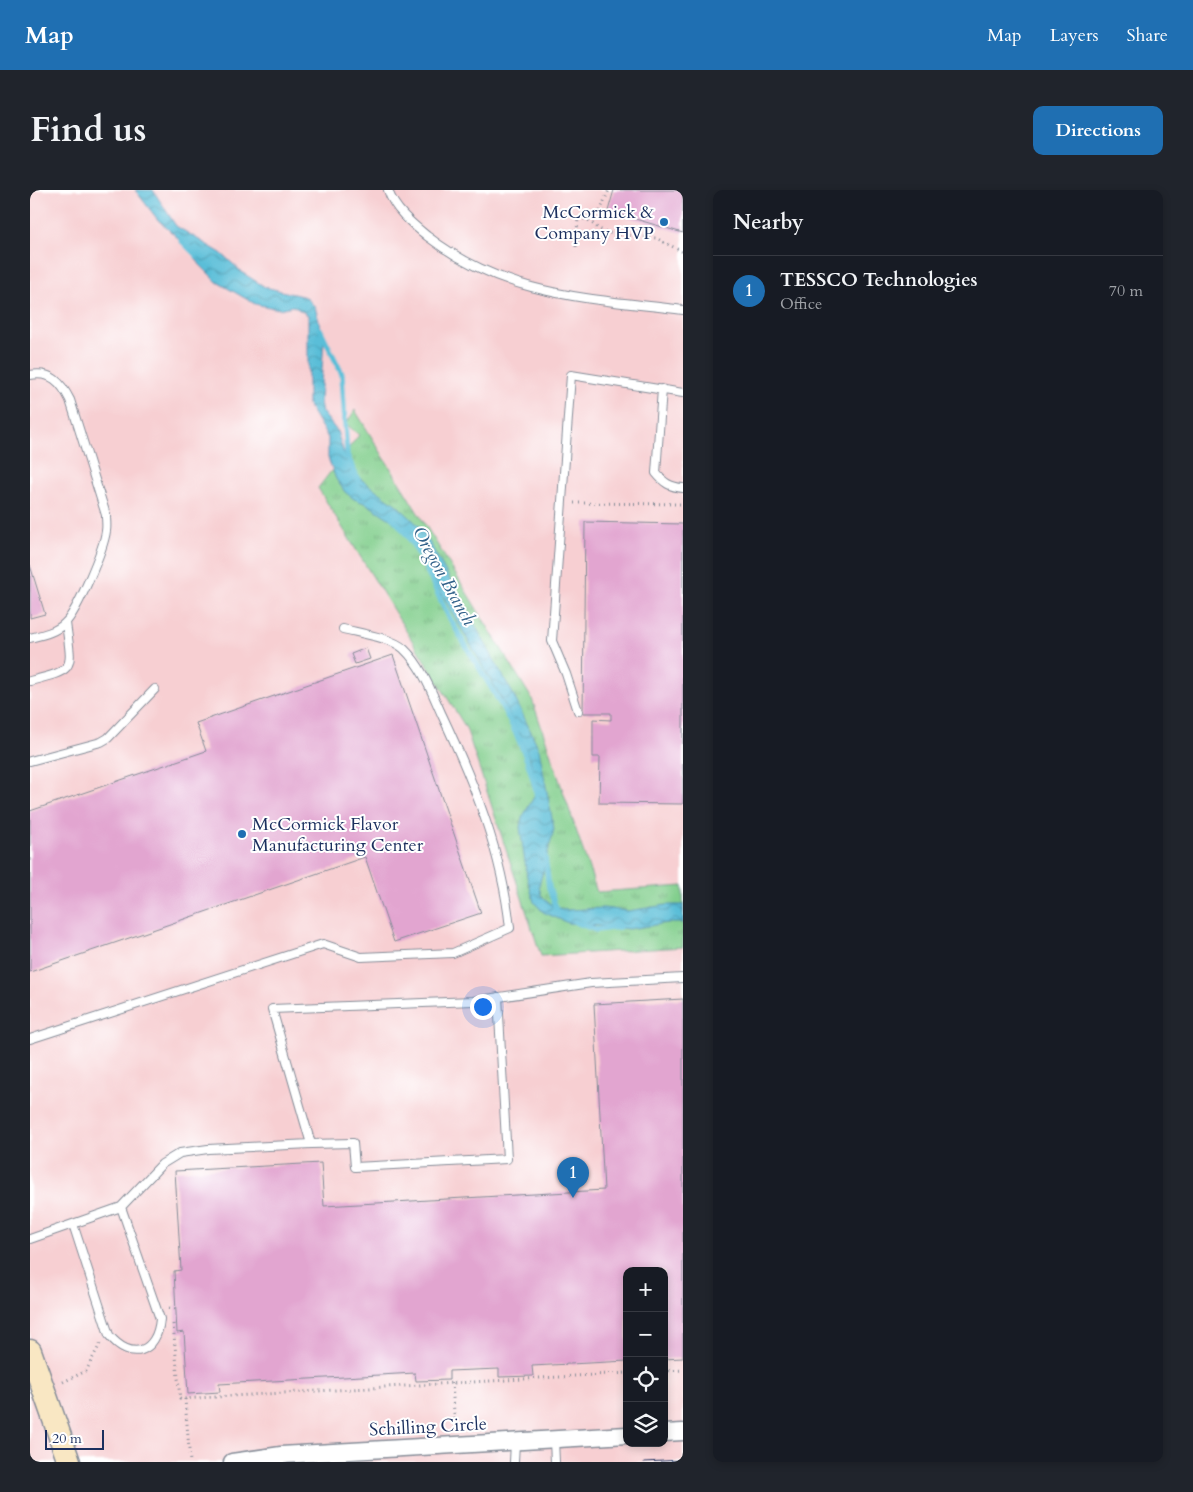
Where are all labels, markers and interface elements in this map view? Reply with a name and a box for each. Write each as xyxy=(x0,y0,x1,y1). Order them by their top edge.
text: Map xyxy=(25,19,74,52)
text: Map xyxy=(987,23,1022,48)
text: Layers xyxy=(1050,23,1099,48)
text: Share xyxy=(1127,23,1168,48)
text: Find us xyxy=(30,106,146,154)
button: Directions xyxy=(1033,106,1163,155)
place label: McCormick & Company HVP xyxy=(534,200,655,246)
text: Nearby xyxy=(733,208,804,237)
marker: McCormick & Company HVP xyxy=(658,216,670,228)
text: TESSCO Technologies xyxy=(780,267,978,293)
text: 1 xyxy=(745,280,753,302)
text: 70 m xyxy=(1109,280,1143,302)
text: Office xyxy=(780,293,822,315)
water label: Oregon Branch xyxy=(406,522,482,630)
place label: McCormick Flavor Manufacturing Center xyxy=(252,812,424,858)
marker: McCormick Flavor Manufacturing Center xyxy=(236,828,248,840)
your location xyxy=(470,994,496,1020)
pin: 1 xyxy=(557,1157,589,1198)
map controls xyxy=(623,1267,668,1447)
button: + xyxy=(623,1267,668,1312)
button: − xyxy=(623,1312,668,1357)
button: locate xyxy=(623,1357,668,1402)
button: layers xyxy=(623,1402,668,1447)
street label: Schilling Circle xyxy=(368,1411,488,1443)
scale bar xyxy=(45,1427,104,1450)
text: 20 m xyxy=(52,1429,82,1448)

